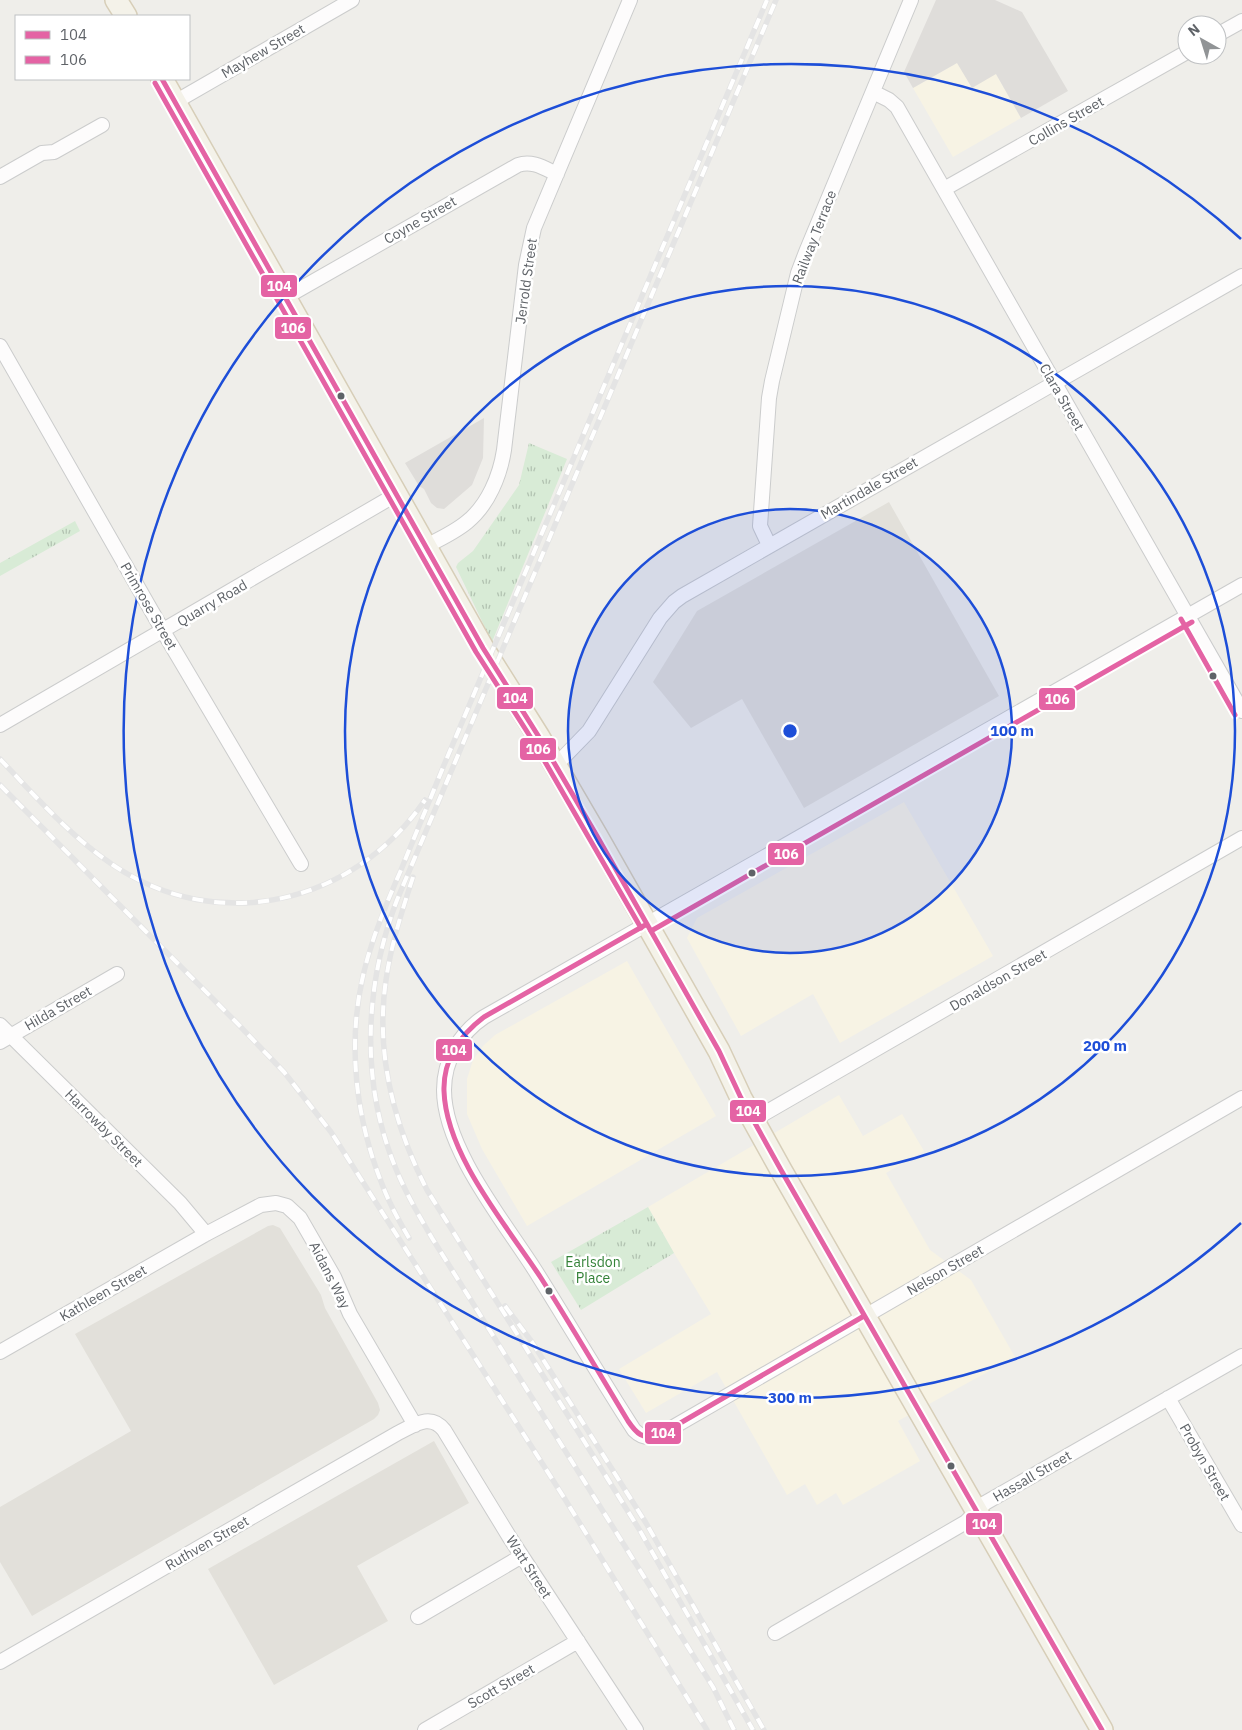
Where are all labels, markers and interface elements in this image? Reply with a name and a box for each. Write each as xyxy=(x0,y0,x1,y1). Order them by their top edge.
legend xyxy=(15,15,190,80)
north arrow xyxy=(1177,15,1227,65)
street label: Mayhew Street xyxy=(218,20,308,82)
text: N xyxy=(1184,20,1203,40)
text: 104 xyxy=(60,25,87,44)
text: 106 xyxy=(60,50,87,69)
street label: Collins Street xyxy=(1025,92,1107,150)
street label: Railway Terrace xyxy=(788,187,840,286)
street label: Coyne Street xyxy=(381,192,460,248)
street label: Jerrold Street xyxy=(511,237,541,325)
line badge: 104 xyxy=(260,274,298,298)
text: 104 xyxy=(266,277,292,295)
line badge: 106 xyxy=(274,316,312,340)
text: 106 xyxy=(280,319,306,337)
street label: Clara Street xyxy=(1036,360,1088,434)
unlabelled marker xyxy=(336,391,346,401)
street label: Martindale Street xyxy=(817,453,921,523)
street label: Primrose Street xyxy=(117,559,181,653)
street label: Quarry Road xyxy=(174,576,250,630)
unlabelled marker xyxy=(1208,671,1218,681)
line badge: 104 xyxy=(496,686,534,710)
line badge: 106 xyxy=(1038,687,1076,711)
text: 104 xyxy=(502,689,528,707)
text: 106 xyxy=(1044,690,1070,708)
text: 100 m xyxy=(990,721,1034,740)
centre of rings xyxy=(781,722,799,740)
line badge: 106 xyxy=(519,737,557,761)
text: 106 xyxy=(525,740,551,758)
line badge: 106 xyxy=(767,842,805,866)
text: 106 xyxy=(773,845,799,863)
unlabelled marker xyxy=(747,868,757,878)
street label: Donaldson Street xyxy=(946,945,1050,1015)
street label: Hilda Street xyxy=(21,982,95,1034)
text: 200 m xyxy=(1083,1036,1127,1055)
line badge: 104 xyxy=(435,1038,473,1062)
text: 104 xyxy=(441,1041,467,1059)
street label: Harrowby Street xyxy=(61,1085,147,1171)
line badge: 104 xyxy=(729,1099,767,1123)
text: 104 xyxy=(735,1102,761,1120)
street label: Aidans Way xyxy=(305,1238,355,1312)
street label: Nelson Street xyxy=(903,1241,987,1299)
park label: Earlsdon Place xyxy=(565,1253,621,1287)
street label: Kathleen Street xyxy=(56,1261,150,1325)
unlabelled marker xyxy=(544,1286,554,1296)
text: 300 m xyxy=(768,1388,812,1407)
street label: Probyn Street xyxy=(1176,1420,1234,1504)
line badge: 104 xyxy=(644,1421,682,1445)
text: 104 xyxy=(650,1424,676,1442)
street label: Hassall Street xyxy=(990,1446,1075,1506)
unlabelled marker xyxy=(946,1461,956,1471)
street label: Ruthven Street xyxy=(162,1512,252,1574)
line badge: 104 xyxy=(965,1512,1003,1536)
text: 104 xyxy=(971,1515,997,1533)
street label: Watt Street xyxy=(502,1532,556,1602)
street label: Scott Street xyxy=(464,1660,538,1712)

